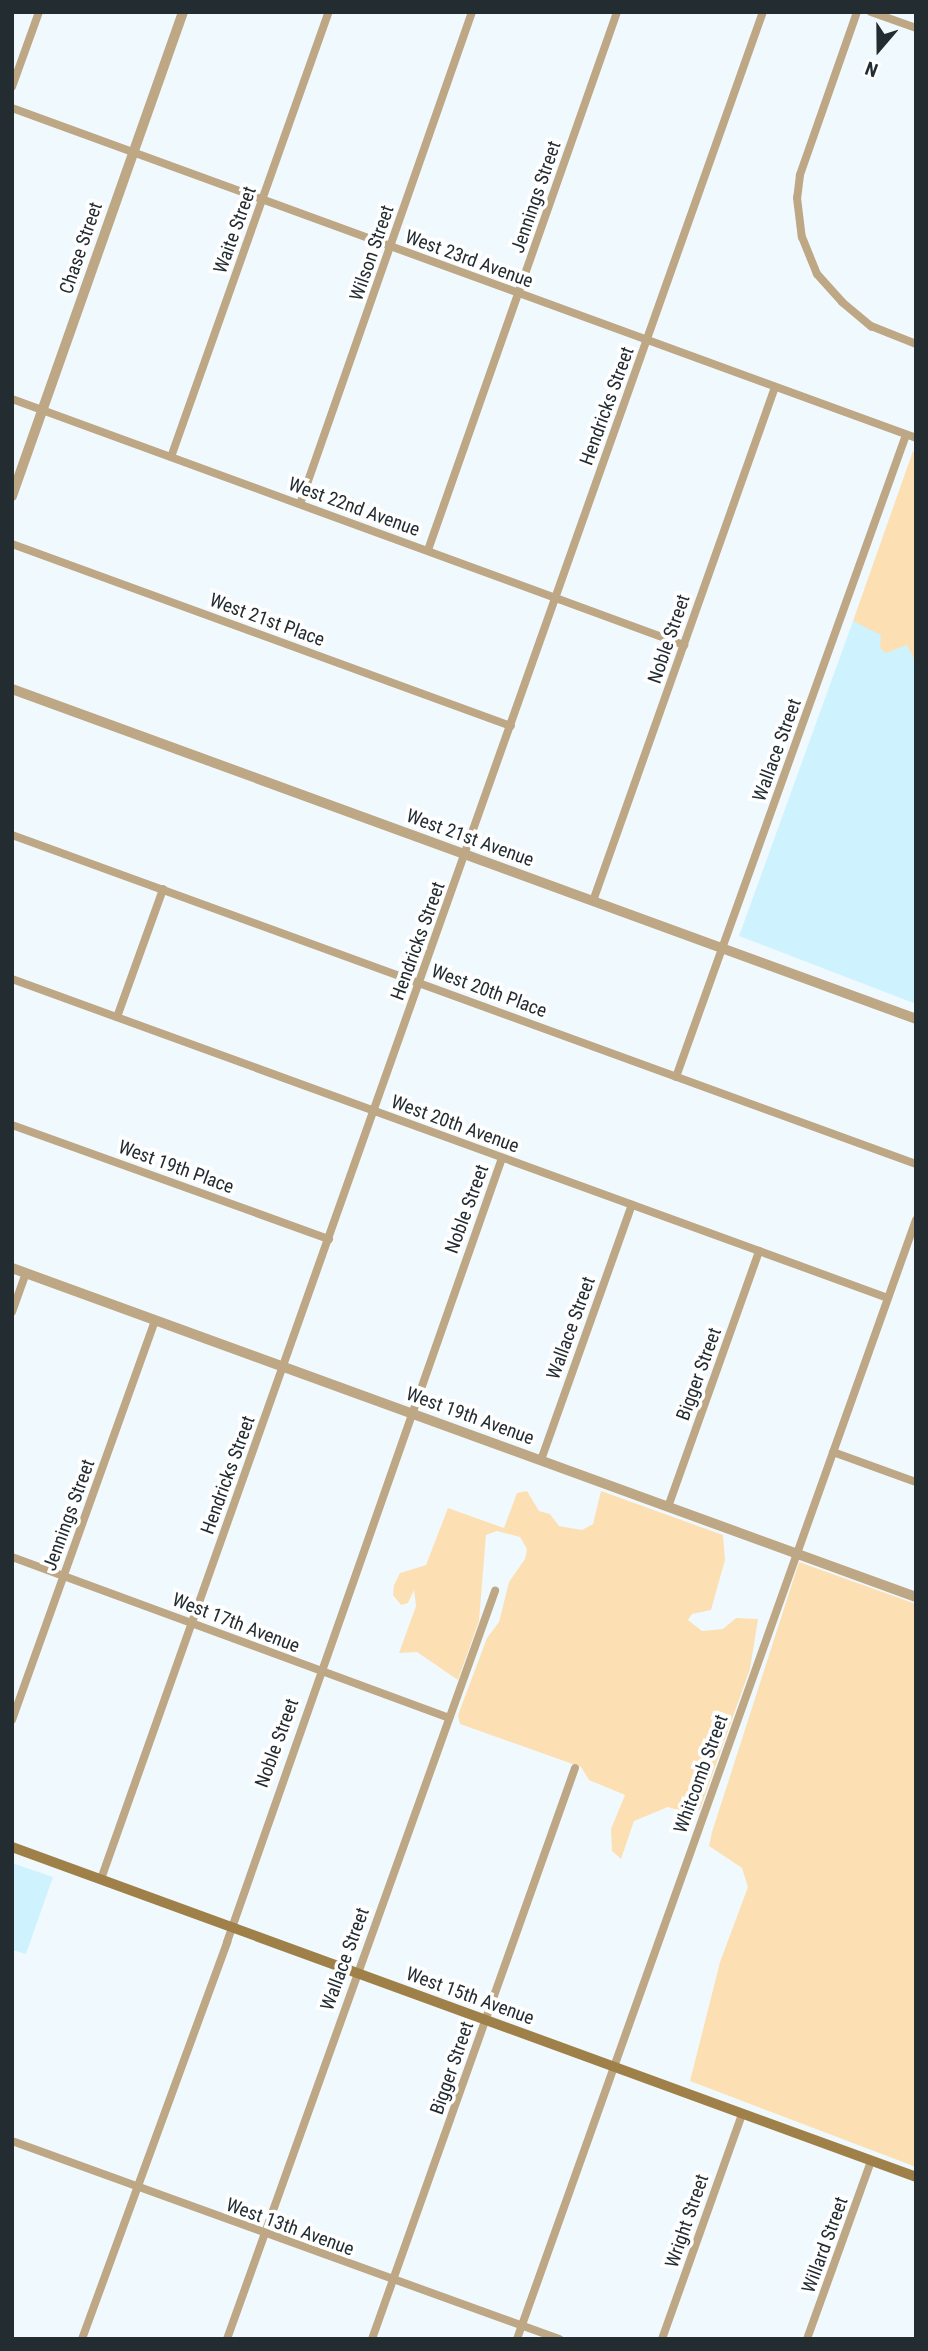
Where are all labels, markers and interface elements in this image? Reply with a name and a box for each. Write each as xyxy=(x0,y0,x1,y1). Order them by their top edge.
north arrow xyxy=(844,14,914,84)
text: N xyxy=(862,56,881,82)
street label: Jennings Street xyxy=(506,138,566,256)
street label: Waite Street xyxy=(209,183,261,277)
street label: Chase Street xyxy=(55,199,107,297)
street label: Wilson Street xyxy=(345,202,399,304)
street label: West 23rd Avenue xyxy=(402,225,536,293)
street label: Hendricks Street xyxy=(575,344,639,468)
street label: West 22nd Avenue xyxy=(285,473,423,541)
street label: West 21st Place xyxy=(206,589,328,651)
street label: Noble Street xyxy=(643,591,695,687)
street label: Wallace Street xyxy=(748,696,806,804)
street label: West 21st Avenue xyxy=(403,804,537,872)
street label: Hendricks Street xyxy=(386,879,450,1003)
street label: West 20th Place xyxy=(428,960,550,1022)
street label: West 20th Avenue xyxy=(388,1090,522,1158)
street label: West 19th Place xyxy=(115,1136,237,1198)
street label: Noble Street xyxy=(440,1161,494,1257)
street label: Wallace Street xyxy=(542,1274,600,1382)
street label: Bigger Street xyxy=(672,1325,726,1423)
street label: West 19th Avenue xyxy=(403,1382,537,1450)
street label: Hendricks Street xyxy=(196,1413,260,1537)
street label: Jennings Street xyxy=(38,1456,100,1574)
street label: West 17th Avenue xyxy=(169,1588,303,1658)
street label: Noble Street xyxy=(250,1695,304,1791)
street label: Whitcomb Street xyxy=(669,1712,733,1836)
street label: Wallace Street xyxy=(316,1905,374,2013)
street label: West 15th Avenue xyxy=(403,1962,537,2030)
street label: Bigger Street xyxy=(425,2018,479,2118)
street label: Wright Street xyxy=(660,2171,714,2271)
street label: West 13th Avenue xyxy=(223,2193,357,2261)
street label: Willard Street xyxy=(797,2194,853,2296)

